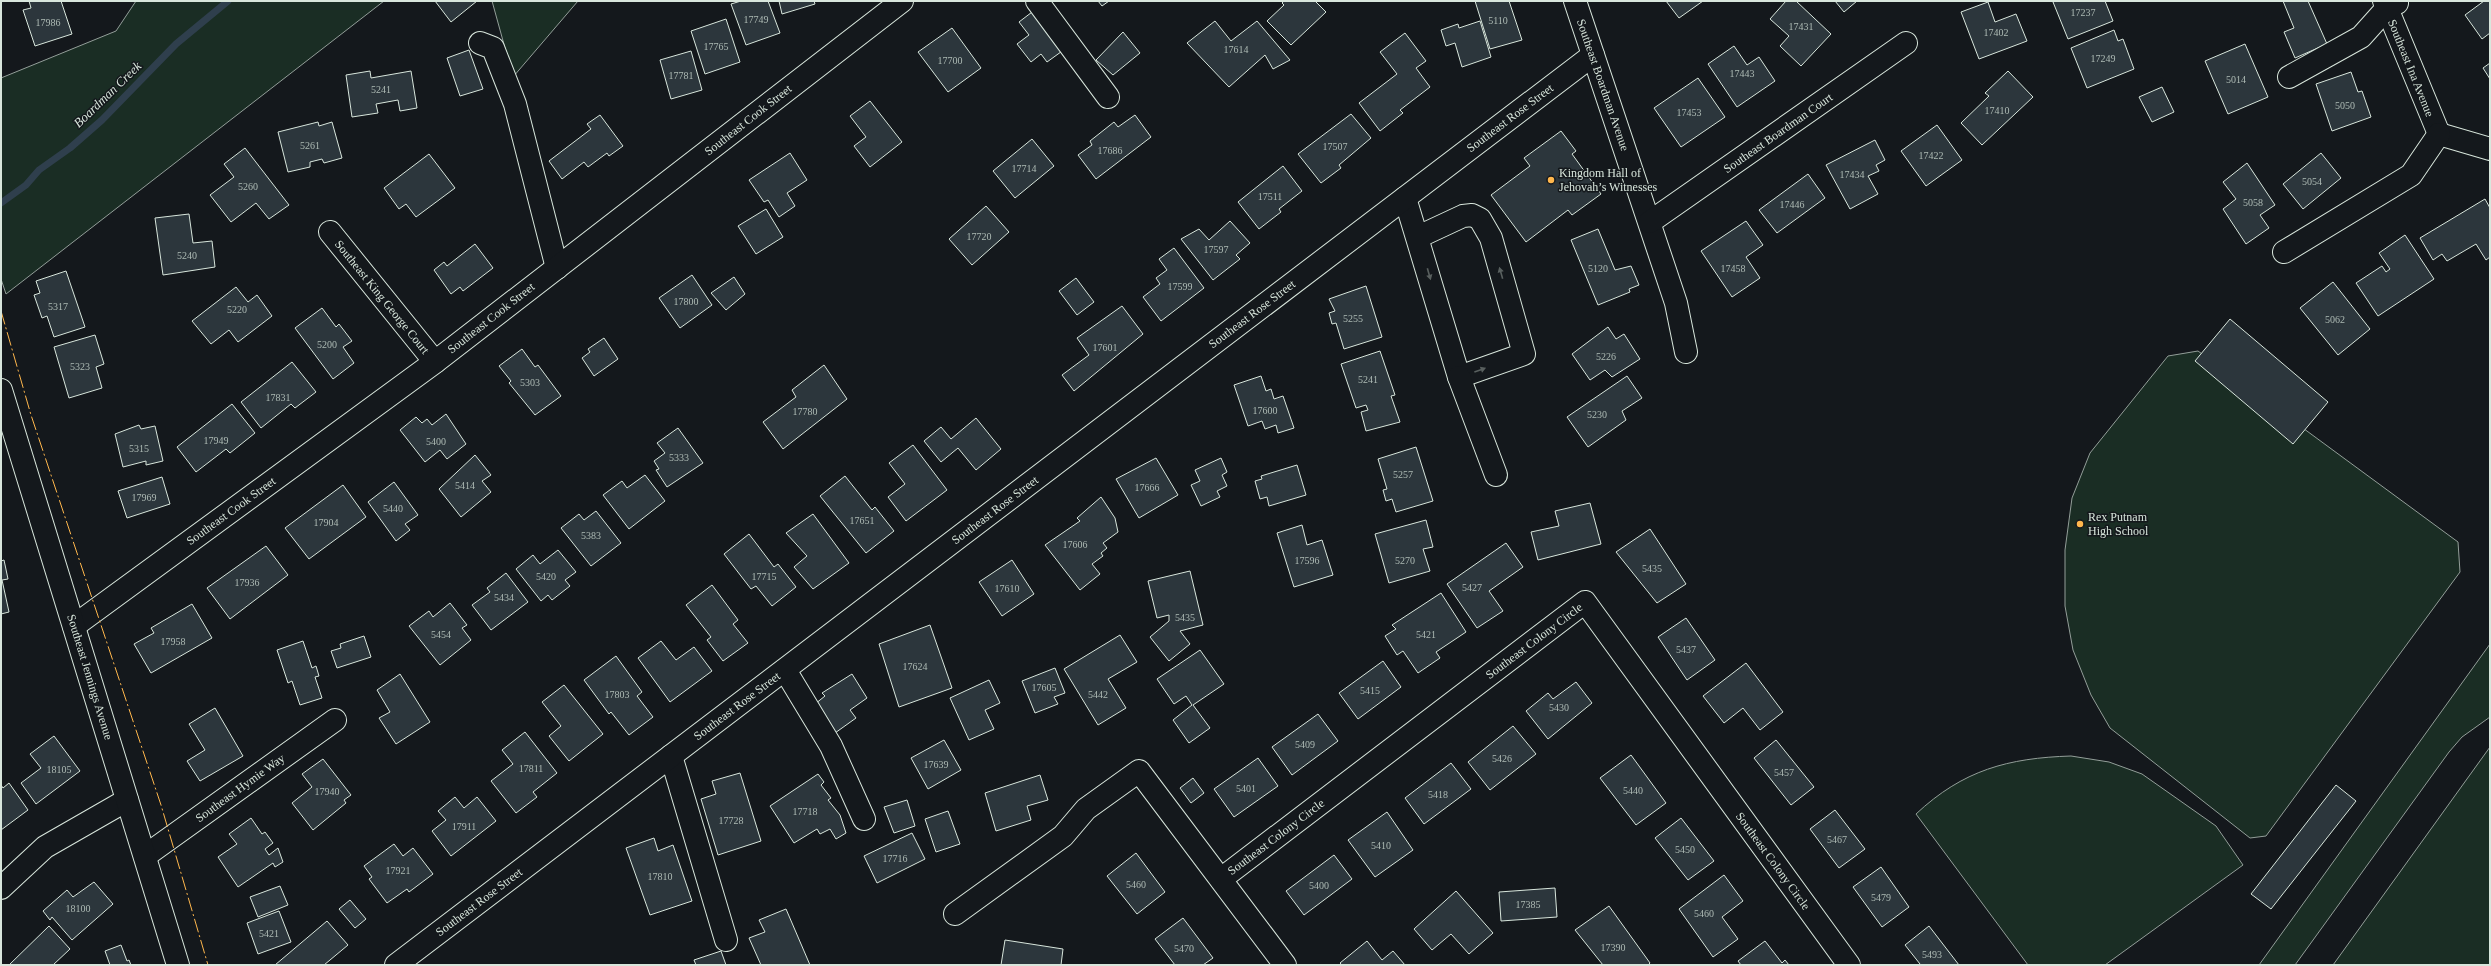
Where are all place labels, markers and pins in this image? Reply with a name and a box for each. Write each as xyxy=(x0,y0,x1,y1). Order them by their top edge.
place label: Kingdom Hall of Jehovah’s Witnesses xyxy=(1559,166,1658,194)
marker: Kingdom Hall of Jehovah’s Witnesses xyxy=(1546,175,1556,185)
place label: Rex Putnam High School xyxy=(2088,510,2149,538)
marker: Rex Putnam High School xyxy=(2075,519,2085,529)

